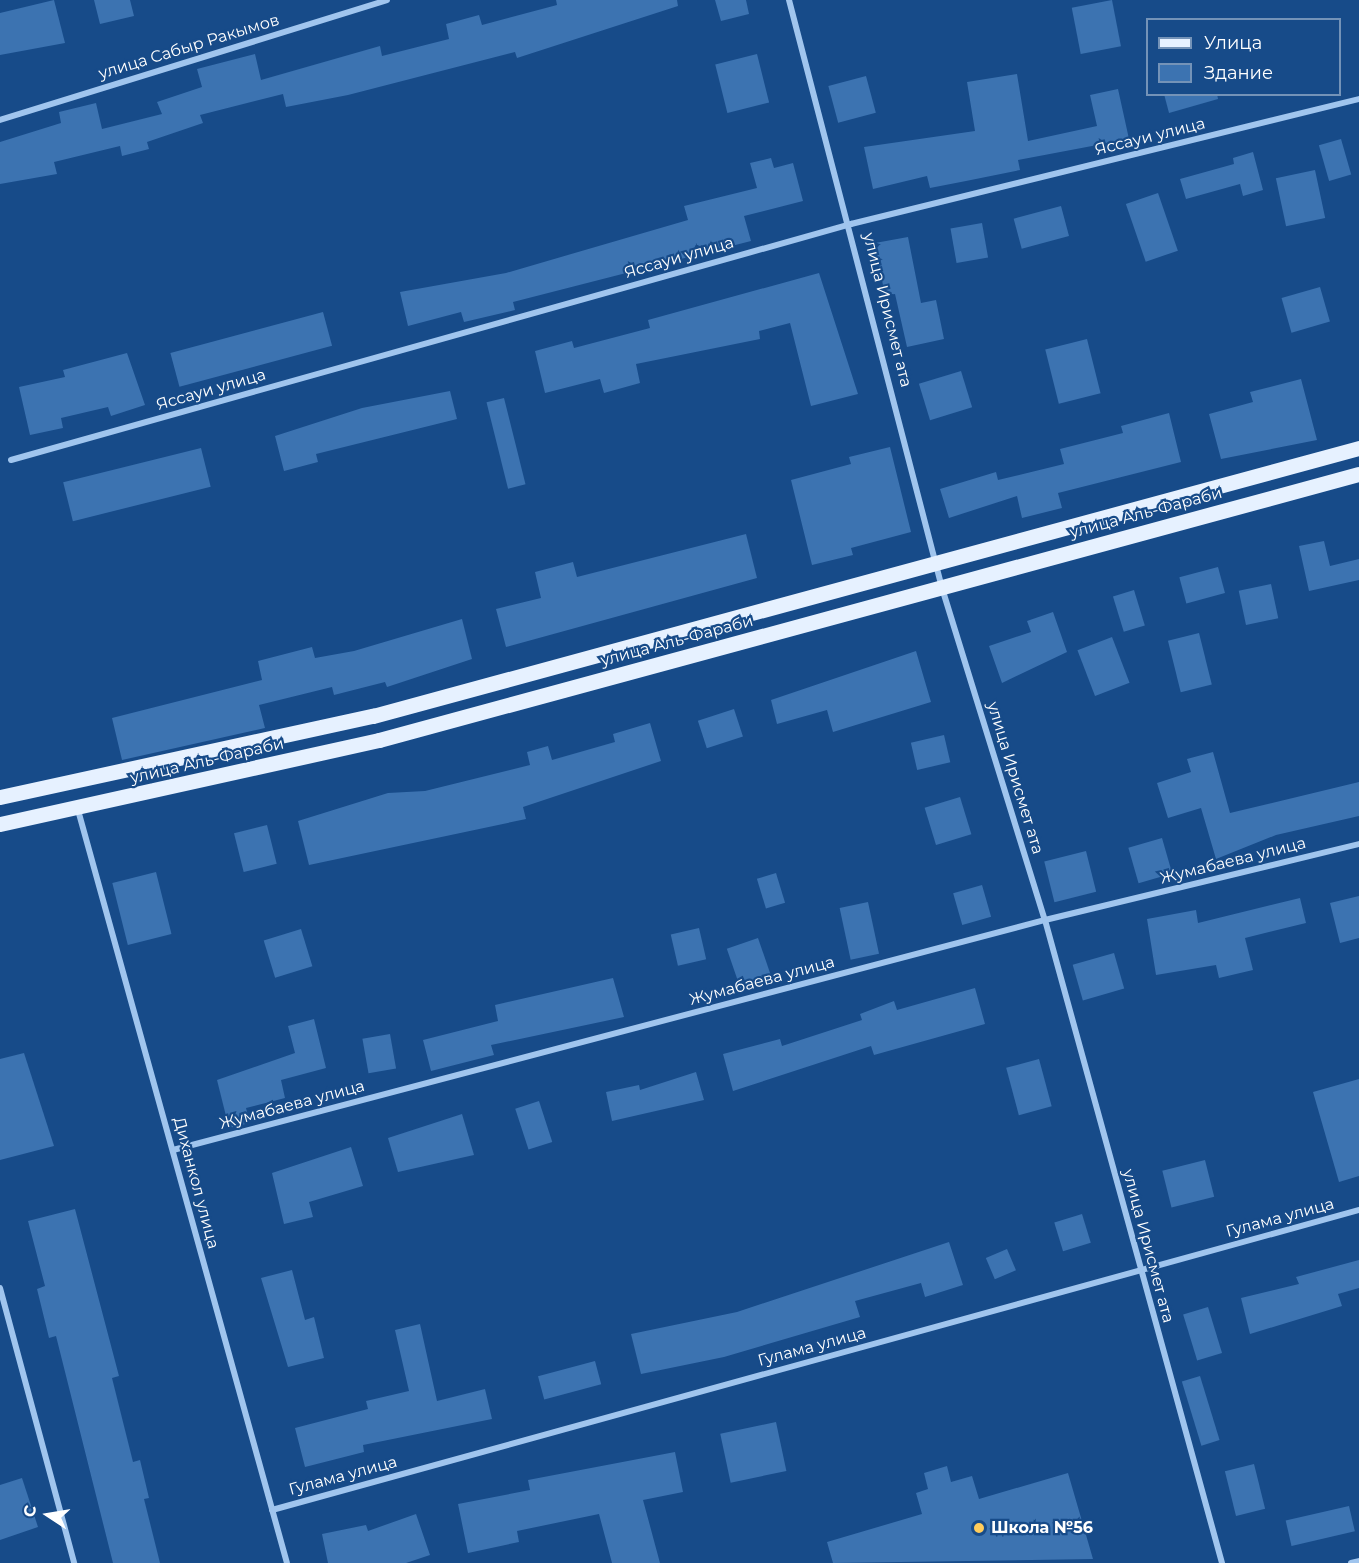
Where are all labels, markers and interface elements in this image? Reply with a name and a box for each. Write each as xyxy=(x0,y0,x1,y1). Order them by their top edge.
street label: улица Сабыр Ракымов xyxy=(96,10,282,84)
legend xyxy=(1146,18,1341,96)
text: Улица xyxy=(1204,32,1262,54)
text: Здание xyxy=(1204,62,1273,84)
street label: Яссауи улица xyxy=(1093,114,1207,160)
street label: улица Ирисмет ата xyxy=(859,231,915,389)
street label: Яссауи улица xyxy=(622,233,736,283)
street label: Яссауи улица xyxy=(154,365,268,415)
street label: улица Аль-Фараби xyxy=(1068,483,1224,543)
street label: улица Аль-Фараби xyxy=(599,611,755,671)
street label: улица Ирисмет ата xyxy=(983,699,1047,857)
street label: улица Аль-Фараби xyxy=(128,734,286,788)
street label: Жумабаева улица xyxy=(1158,834,1308,888)
street label: Жумабаева улица xyxy=(687,952,837,1010)
street label: Жумабаева улица xyxy=(217,1076,367,1134)
street label: Диханкол улица xyxy=(169,1115,223,1251)
street label: улица Ирисмет ата xyxy=(1118,1167,1178,1325)
street label: Гулама улица xyxy=(1224,1194,1336,1242)
street label: Гулама улица xyxy=(756,1323,868,1371)
street label: Гулама улица xyxy=(287,1452,399,1500)
north arrow xyxy=(18,1485,78,1545)
text: С xyxy=(19,1503,40,1519)
place label: Школа №56 xyxy=(991,1518,1093,1538)
marker: Школа №56 xyxy=(972,1521,986,1535)

